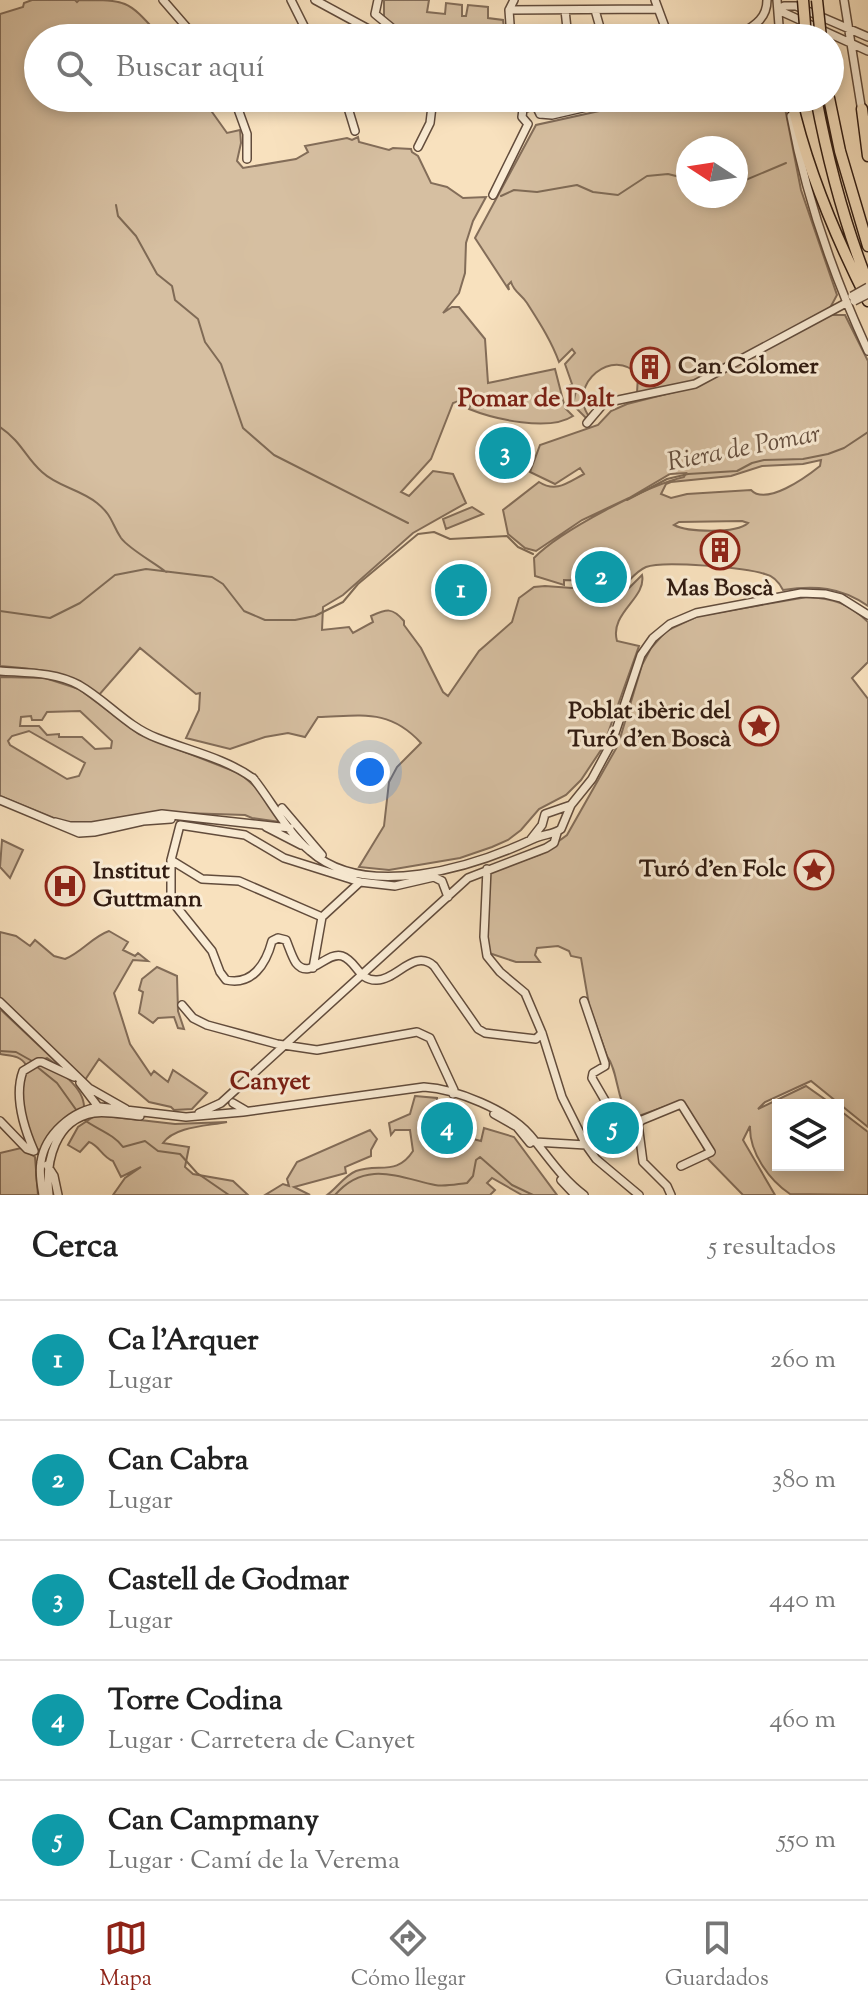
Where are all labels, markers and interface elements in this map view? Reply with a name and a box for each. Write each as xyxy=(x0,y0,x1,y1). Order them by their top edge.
search box xyxy=(24,24,844,112)
icon: search xyxy=(52,46,96,90)
text: Buscar aquí xyxy=(116,47,264,90)
north arrow xyxy=(676,136,748,208)
building icon: Can Colomer xyxy=(629,346,671,388)
place label: Can Colomer xyxy=(678,350,819,384)
district label: Pomar de Dalt xyxy=(458,381,614,418)
water label: Riera de Pomar xyxy=(664,416,824,482)
pin: 3 xyxy=(479,423,531,483)
building icon: Mas Boscà xyxy=(699,529,741,571)
pin: 2 xyxy=(575,547,627,607)
pin: 1 xyxy=(435,560,487,620)
place label: Mas Boscà xyxy=(666,572,775,606)
place label: Poblat ibèric del Turó d'en Boscà xyxy=(568,695,732,757)
place icon: Poblat ibèric del Turó d'en Boscà xyxy=(738,705,780,747)
your location xyxy=(350,752,390,792)
place icon: Turó d'en Folc xyxy=(793,849,835,891)
place label: Turó d'en Folc xyxy=(639,853,786,887)
place label: Institut Guttmann xyxy=(93,855,203,917)
hospital icon: Institut Guttmann xyxy=(44,865,86,907)
district label: Canyet xyxy=(230,1064,310,1101)
pin: 4 xyxy=(421,1098,473,1158)
pin: 5 xyxy=(587,1098,639,1158)
map controls xyxy=(772,1099,844,1171)
button: layers xyxy=(772,1099,844,1171)
text: Cerca xyxy=(32,1223,118,1272)
text: 5 resultados xyxy=(708,1229,836,1266)
text: Ca l'Arquer xyxy=(108,1320,259,1363)
text: 1 xyxy=(54,1342,62,1379)
text: 260 m xyxy=(770,1342,836,1379)
text: Lugar xyxy=(108,1363,173,1400)
text: Can Cabra xyxy=(108,1440,249,1483)
text: 2 xyxy=(52,1462,64,1499)
text: 380 m xyxy=(772,1462,836,1499)
text: Lugar xyxy=(108,1483,173,1520)
text: Castell de Godmar xyxy=(108,1560,349,1603)
text: 3 xyxy=(53,1582,63,1619)
text: 440 m xyxy=(769,1582,836,1619)
text: Lugar xyxy=(108,1603,173,1640)
text: Torre Codina xyxy=(108,1680,283,1723)
text: 4 xyxy=(51,1702,65,1739)
text: 460 m xyxy=(769,1702,836,1739)
text: Lugar · Carretera de Canyet xyxy=(108,1723,415,1760)
text: Can Campmany xyxy=(108,1800,319,1843)
text: 5 xyxy=(54,1822,62,1859)
text: 550 m xyxy=(777,1822,836,1859)
text: Lugar · Camí de la Verema xyxy=(108,1843,400,1880)
tab: Mapa xyxy=(99,1916,152,1996)
tab: Cómo llegar xyxy=(351,1916,466,1996)
tab: Guardados xyxy=(665,1916,769,1996)

